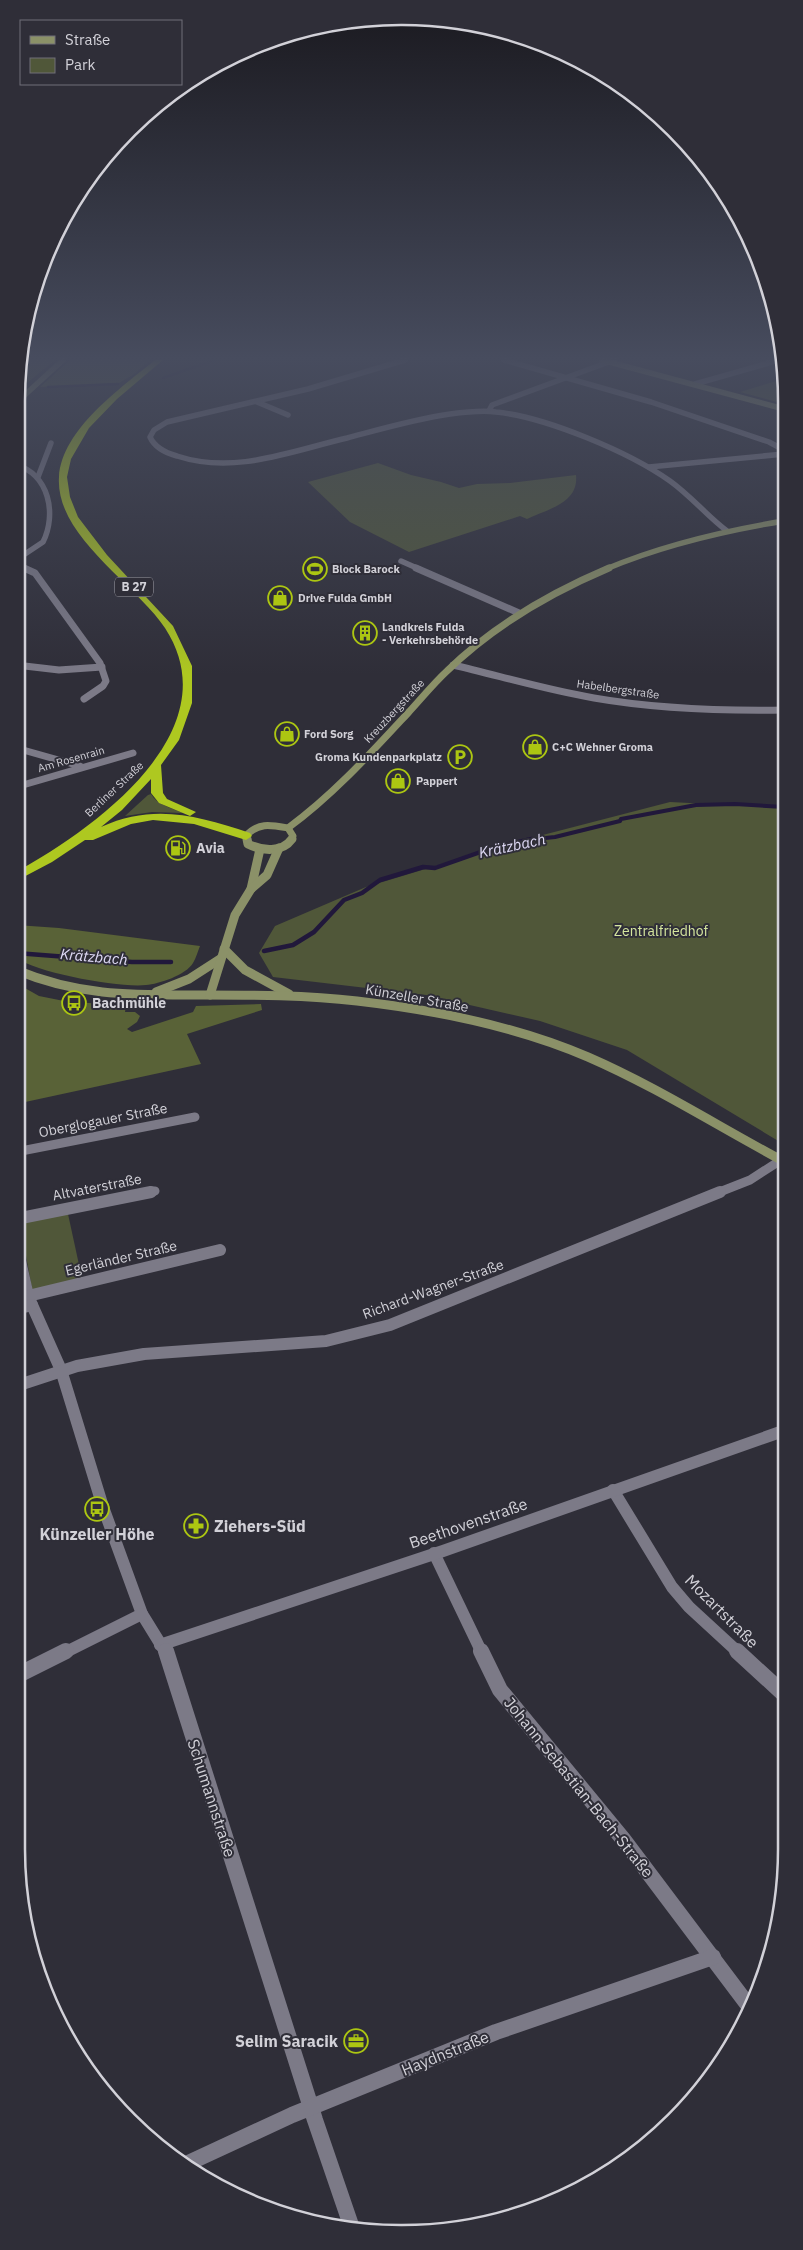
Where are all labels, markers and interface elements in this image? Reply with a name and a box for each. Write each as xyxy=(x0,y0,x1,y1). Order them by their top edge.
legend xyxy=(20,20,182,85)
text: Straße xyxy=(65,30,110,49)
text: Park xyxy=(65,55,95,74)
sports icon: Block Barock xyxy=(302,556,328,582)
place label: Block Barock xyxy=(332,562,400,576)
road number: B 27 xyxy=(115,578,153,596)
shop icon: Drive Fulda GmbH xyxy=(267,585,293,611)
place label: Drive Fulda GmbH xyxy=(298,591,392,605)
building icon: Landkreis Fulda - Verkehrsbehörde xyxy=(352,620,378,646)
place label: Landkreis Fulda - Verkehrsbehörde xyxy=(382,620,478,647)
street label: Kreuzbergstraße xyxy=(361,676,427,746)
street label: Habelbergstraße xyxy=(576,676,660,702)
shop icon: Ford Sorg xyxy=(274,721,300,747)
place label: Ford Sorg xyxy=(304,727,354,741)
shop icon: C+C Wehner Groma xyxy=(522,734,548,760)
place label: C+C Wehner Groma xyxy=(552,740,653,754)
street label: Am Rosenrain xyxy=(36,743,106,775)
parking icon: Groma Kundenparkplatz xyxy=(447,744,473,770)
place label: Groma Kundenparkplatz xyxy=(315,750,442,764)
street label: Berliner Straße xyxy=(82,758,146,820)
shop icon: Pappert xyxy=(385,768,411,794)
place label: Pappert xyxy=(416,774,458,788)
water label: Krätzbach xyxy=(477,829,547,862)
fuel station icon: Avia xyxy=(165,835,191,861)
place label: Avia xyxy=(196,839,225,857)
park label: Zentralfriedhof xyxy=(614,922,709,940)
water label: Krätzbach xyxy=(59,944,129,969)
street label: Künzeller Straße xyxy=(364,980,470,1016)
bus stop icon: Bachmühle xyxy=(61,990,87,1016)
place label: Bachmühle xyxy=(92,994,166,1012)
street label: Oberglogauer Straße xyxy=(37,1099,169,1141)
street label: Altvaterstraße xyxy=(51,1169,143,1204)
street label: Egerländer Straße xyxy=(63,1236,179,1280)
street label: Richard-Wagner-Straße xyxy=(360,1255,506,1323)
street label: Beethovenstraße xyxy=(406,1493,530,1553)
bus stop icon: Künzeller Höhe xyxy=(84,1496,110,1522)
pharmacy icon: Ziehers-Süd xyxy=(183,1513,209,1539)
place label: Ziehers-Süd xyxy=(214,1516,306,1536)
place label: Künzeller Höhe xyxy=(40,1524,154,1544)
street label: Mozartstraße xyxy=(681,1570,763,1652)
street label: Johann-Sebastian-Bach-Straße xyxy=(500,1693,658,1882)
street label: Schumannstraße xyxy=(184,1736,241,1860)
street label: Haydnstraße xyxy=(398,2026,492,2080)
office icon: Selim Saracik xyxy=(343,2028,369,2054)
place label: Selim Saracik xyxy=(235,2031,339,2051)

